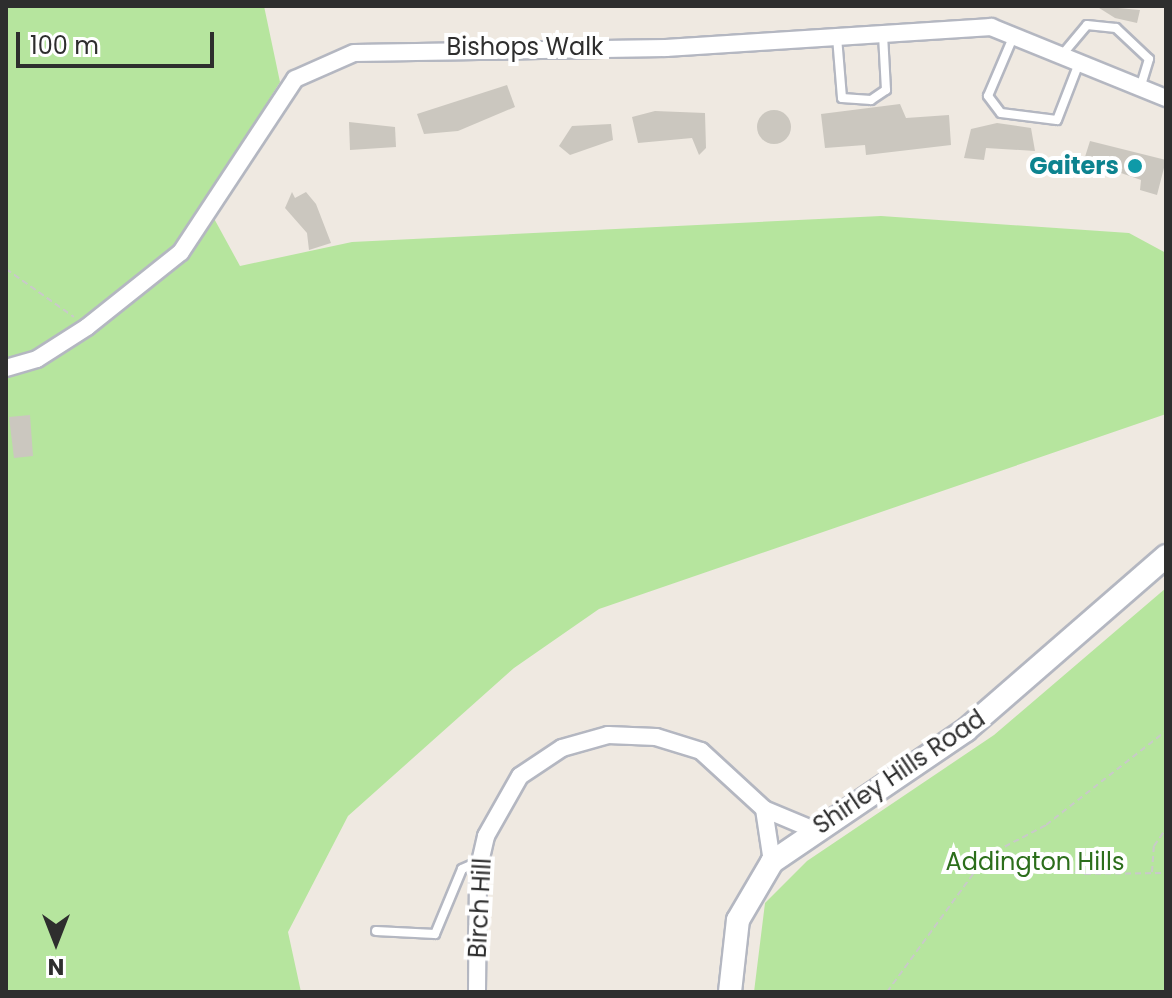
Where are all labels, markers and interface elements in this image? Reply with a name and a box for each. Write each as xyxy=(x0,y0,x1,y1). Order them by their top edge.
scale bar xyxy=(20,16,218,66)
text: 100 m xyxy=(30,29,99,62)
street label: Bishops Walk xyxy=(447,33,603,61)
place label: Gaiters xyxy=(1029,152,1119,180)
marker: Gaiters xyxy=(1126,157,1144,175)
street label: Shirley Hills Road xyxy=(808,704,990,840)
park label: Addington Hills xyxy=(946,848,1124,876)
street label: Birch Hill xyxy=(463,857,497,959)
north arrow xyxy=(16,902,96,982)
text: N xyxy=(48,951,64,982)

